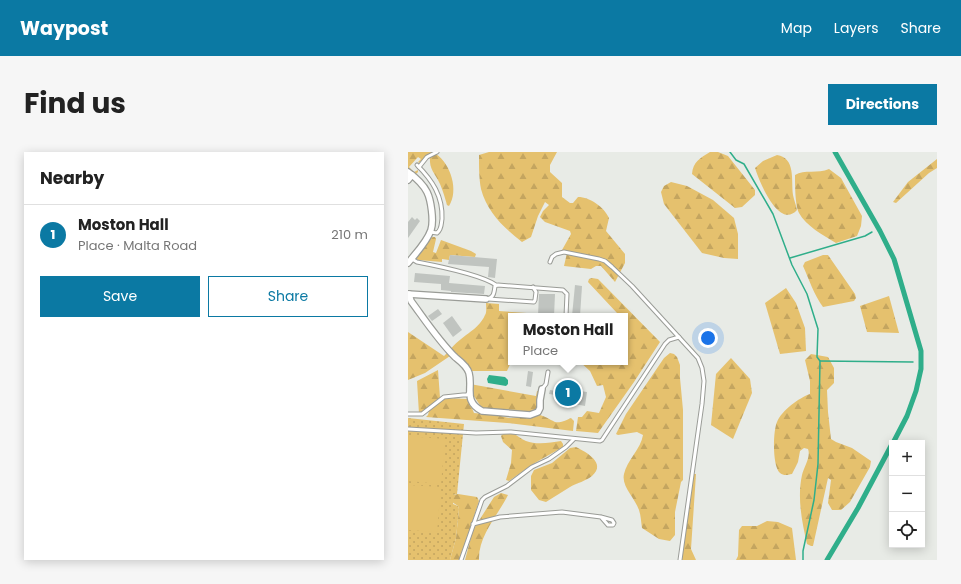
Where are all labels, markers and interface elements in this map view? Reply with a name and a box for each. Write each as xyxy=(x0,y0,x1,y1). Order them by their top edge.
text: Waypost xyxy=(20,15,108,42)
text: Map xyxy=(781,18,812,38)
text: Layers xyxy=(834,18,878,38)
text: Share xyxy=(900,18,941,38)
text: Find us xyxy=(24,84,126,123)
button: Directions xyxy=(828,84,937,125)
text: Nearby xyxy=(40,166,104,190)
text: Moston Hall xyxy=(78,214,169,235)
text: 1 xyxy=(51,225,55,244)
text: 210 m xyxy=(331,225,368,244)
text: Place · Malta Road xyxy=(78,236,197,255)
button: Save xyxy=(40,276,200,317)
button: Share xyxy=(208,276,368,317)
popup xyxy=(508,313,628,365)
text: Moston Hall xyxy=(523,319,613,340)
your location xyxy=(698,328,718,348)
text: Place xyxy=(523,341,558,360)
pin: 1 xyxy=(555,378,581,408)
map controls xyxy=(889,440,925,548)
button: + xyxy=(889,440,925,476)
button: − xyxy=(889,476,925,512)
button: locate xyxy=(889,512,925,548)

